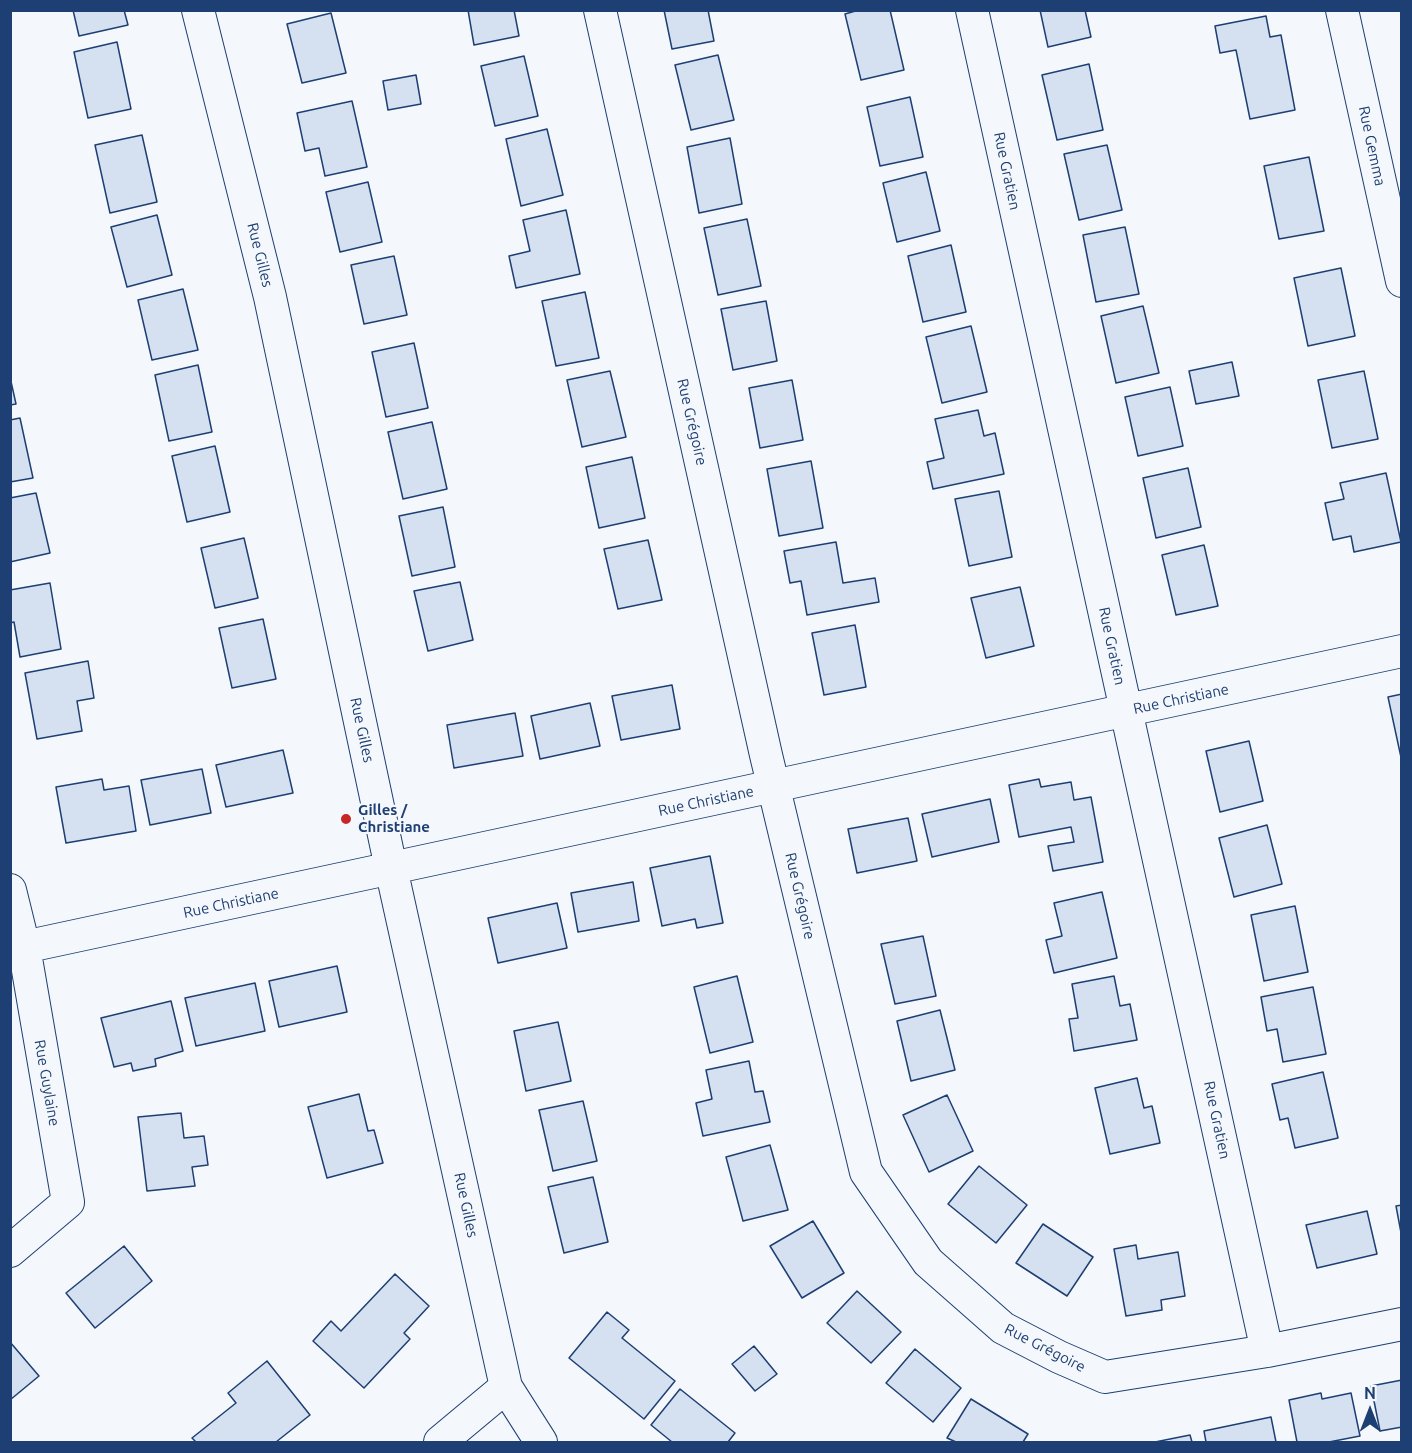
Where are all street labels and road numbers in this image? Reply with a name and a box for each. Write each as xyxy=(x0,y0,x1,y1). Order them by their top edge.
street label: Rue Gemma xyxy=(1355,104,1389,188)
street label: Rue Gratien xyxy=(990,130,1024,212)
street label: Rue Gilles xyxy=(243,221,277,289)
street label: Rue Grégoire xyxy=(673,377,711,467)
street label: Rue Gratien xyxy=(1095,605,1129,687)
street label: Rue Christiane xyxy=(1132,680,1230,718)
street label: Rue Gilles xyxy=(346,696,378,764)
street label: Rue Christiane xyxy=(657,782,755,820)
street label: Rue Grégoire xyxy=(781,851,819,941)
street label: Rue Christiane xyxy=(182,884,280,922)
street label: Rue Guylaine xyxy=(31,1038,63,1128)
street label: Rue Gratien xyxy=(1200,1079,1234,1161)
street label: Rue Gilles xyxy=(450,1171,482,1239)
street label: Rue Grégoire xyxy=(1001,1320,1089,1376)

